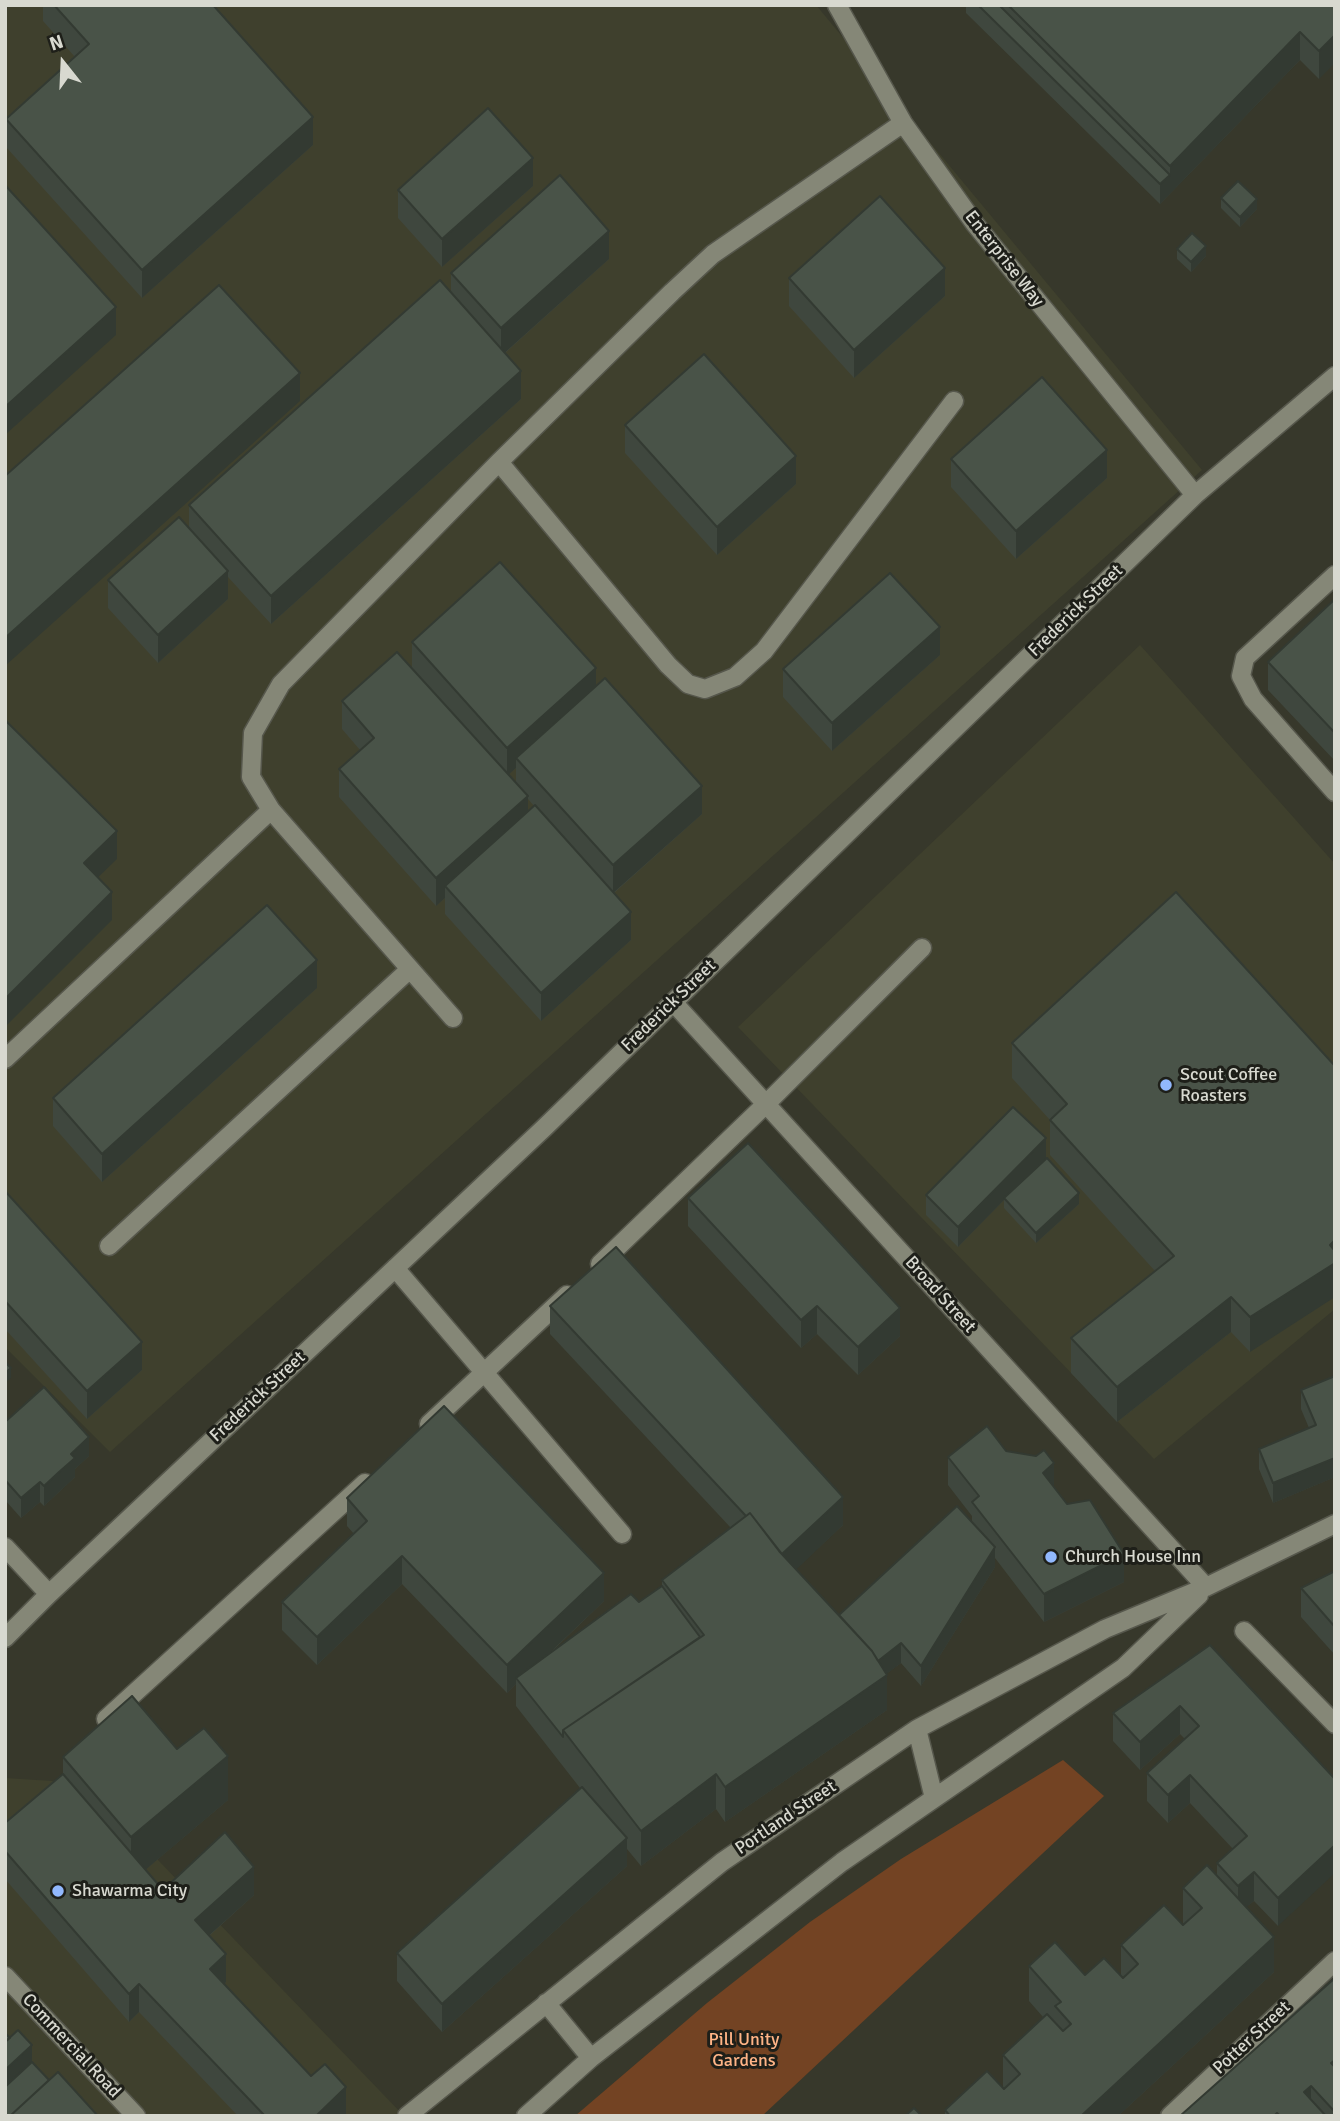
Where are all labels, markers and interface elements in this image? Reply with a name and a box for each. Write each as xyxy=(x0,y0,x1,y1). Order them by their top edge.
north arrow xyxy=(28,28,98,98)
text: N xyxy=(47,30,67,56)
street label: Enterprise Way xyxy=(960,207,1048,311)
street label: Frederick Street xyxy=(1024,561,1128,661)
street label: Frederick Street xyxy=(617,956,721,1056)
place label: Scout Coffee Roasters xyxy=(1180,1064,1277,1106)
marker: Scout Coffee Roasters xyxy=(1158,1077,1174,1093)
street label: Broad Street xyxy=(900,1252,980,1338)
street label: Frederick Street xyxy=(206,1347,310,1447)
place label: Church House Inn xyxy=(1065,1546,1201,1568)
marker: Church House Inn xyxy=(1043,1549,1059,1565)
street label: Portland Street xyxy=(731,1776,841,1860)
place label: Shawarma City xyxy=(72,1880,187,1902)
marker: Shawarma City xyxy=(50,1883,66,1899)
street label: Commercial Road xyxy=(17,1989,125,2103)
street label: Potter Street xyxy=(1209,1997,1295,2079)
park label: Pill Unity Gardens xyxy=(709,2029,779,2072)

